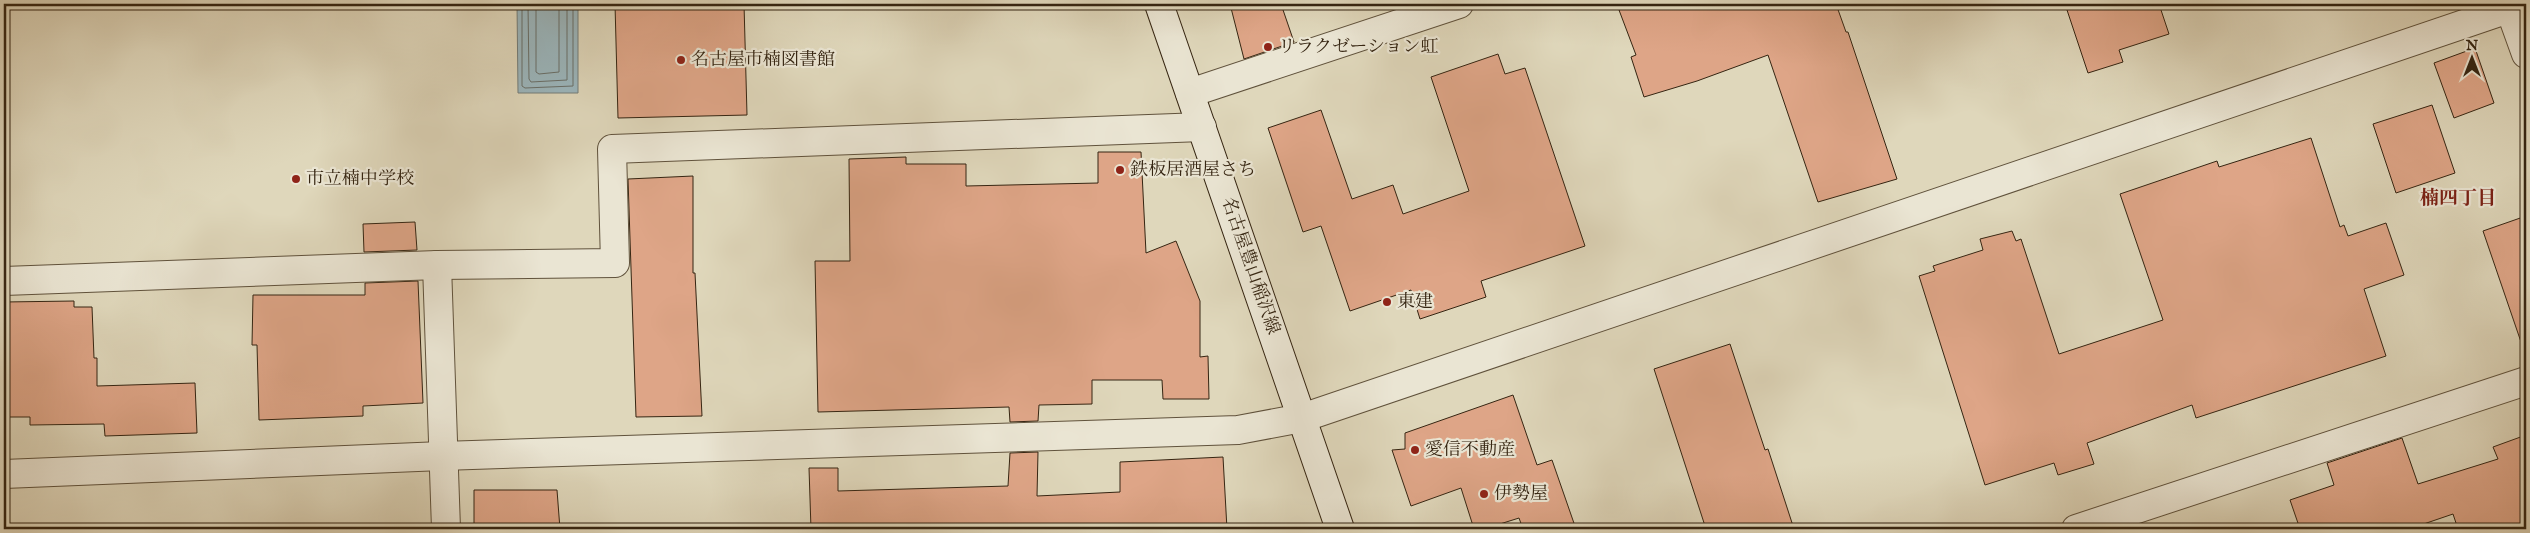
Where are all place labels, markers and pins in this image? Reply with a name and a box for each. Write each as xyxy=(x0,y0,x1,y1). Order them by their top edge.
place label: リラクゼーション虹 xyxy=(1278,36,1439,59)
marker: リラクゼーション虹 xyxy=(1262,41,1274,53)
place label: 名古屋市楠図書館 xyxy=(691,49,835,72)
marker: 名古屋市楠図書館 xyxy=(675,54,687,66)
place label: 鉄板居酒屋さち xyxy=(1130,159,1256,182)
marker: 鉄板居酒屋さち xyxy=(1114,164,1126,176)
place label: 市立楠中学校 xyxy=(306,168,414,191)
marker: 市立楠中学校 xyxy=(290,173,302,185)
place label: 東建 xyxy=(1397,291,1433,314)
marker: 東建 xyxy=(1381,296,1393,308)
place label: 愛信不動産 xyxy=(1425,439,1515,462)
marker: 愛信不動産 xyxy=(1409,444,1421,456)
place label: 伊勢屋 xyxy=(1494,483,1548,506)
marker: 伊勢屋 xyxy=(1478,488,1490,500)

